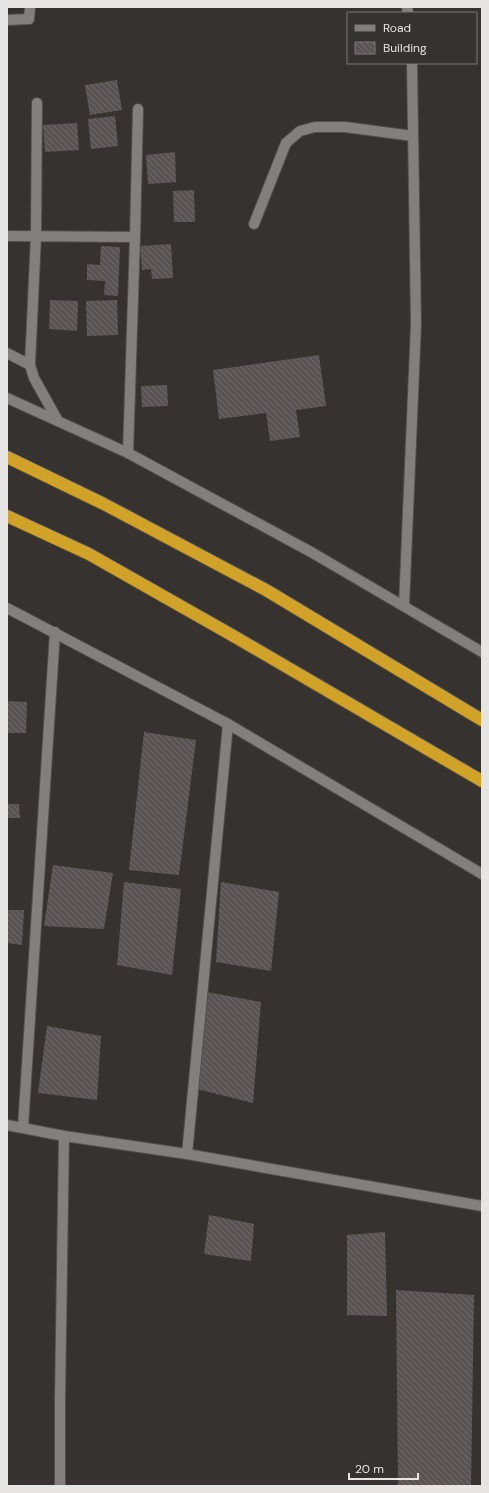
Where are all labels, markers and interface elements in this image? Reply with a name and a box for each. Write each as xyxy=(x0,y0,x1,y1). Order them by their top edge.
legend xyxy=(347,12,477,64)
text: Road xyxy=(383,20,411,36)
text: Building xyxy=(383,40,427,56)
scale bar xyxy=(349,1455,418,1481)
text: 20 m xyxy=(355,1461,384,1477)

